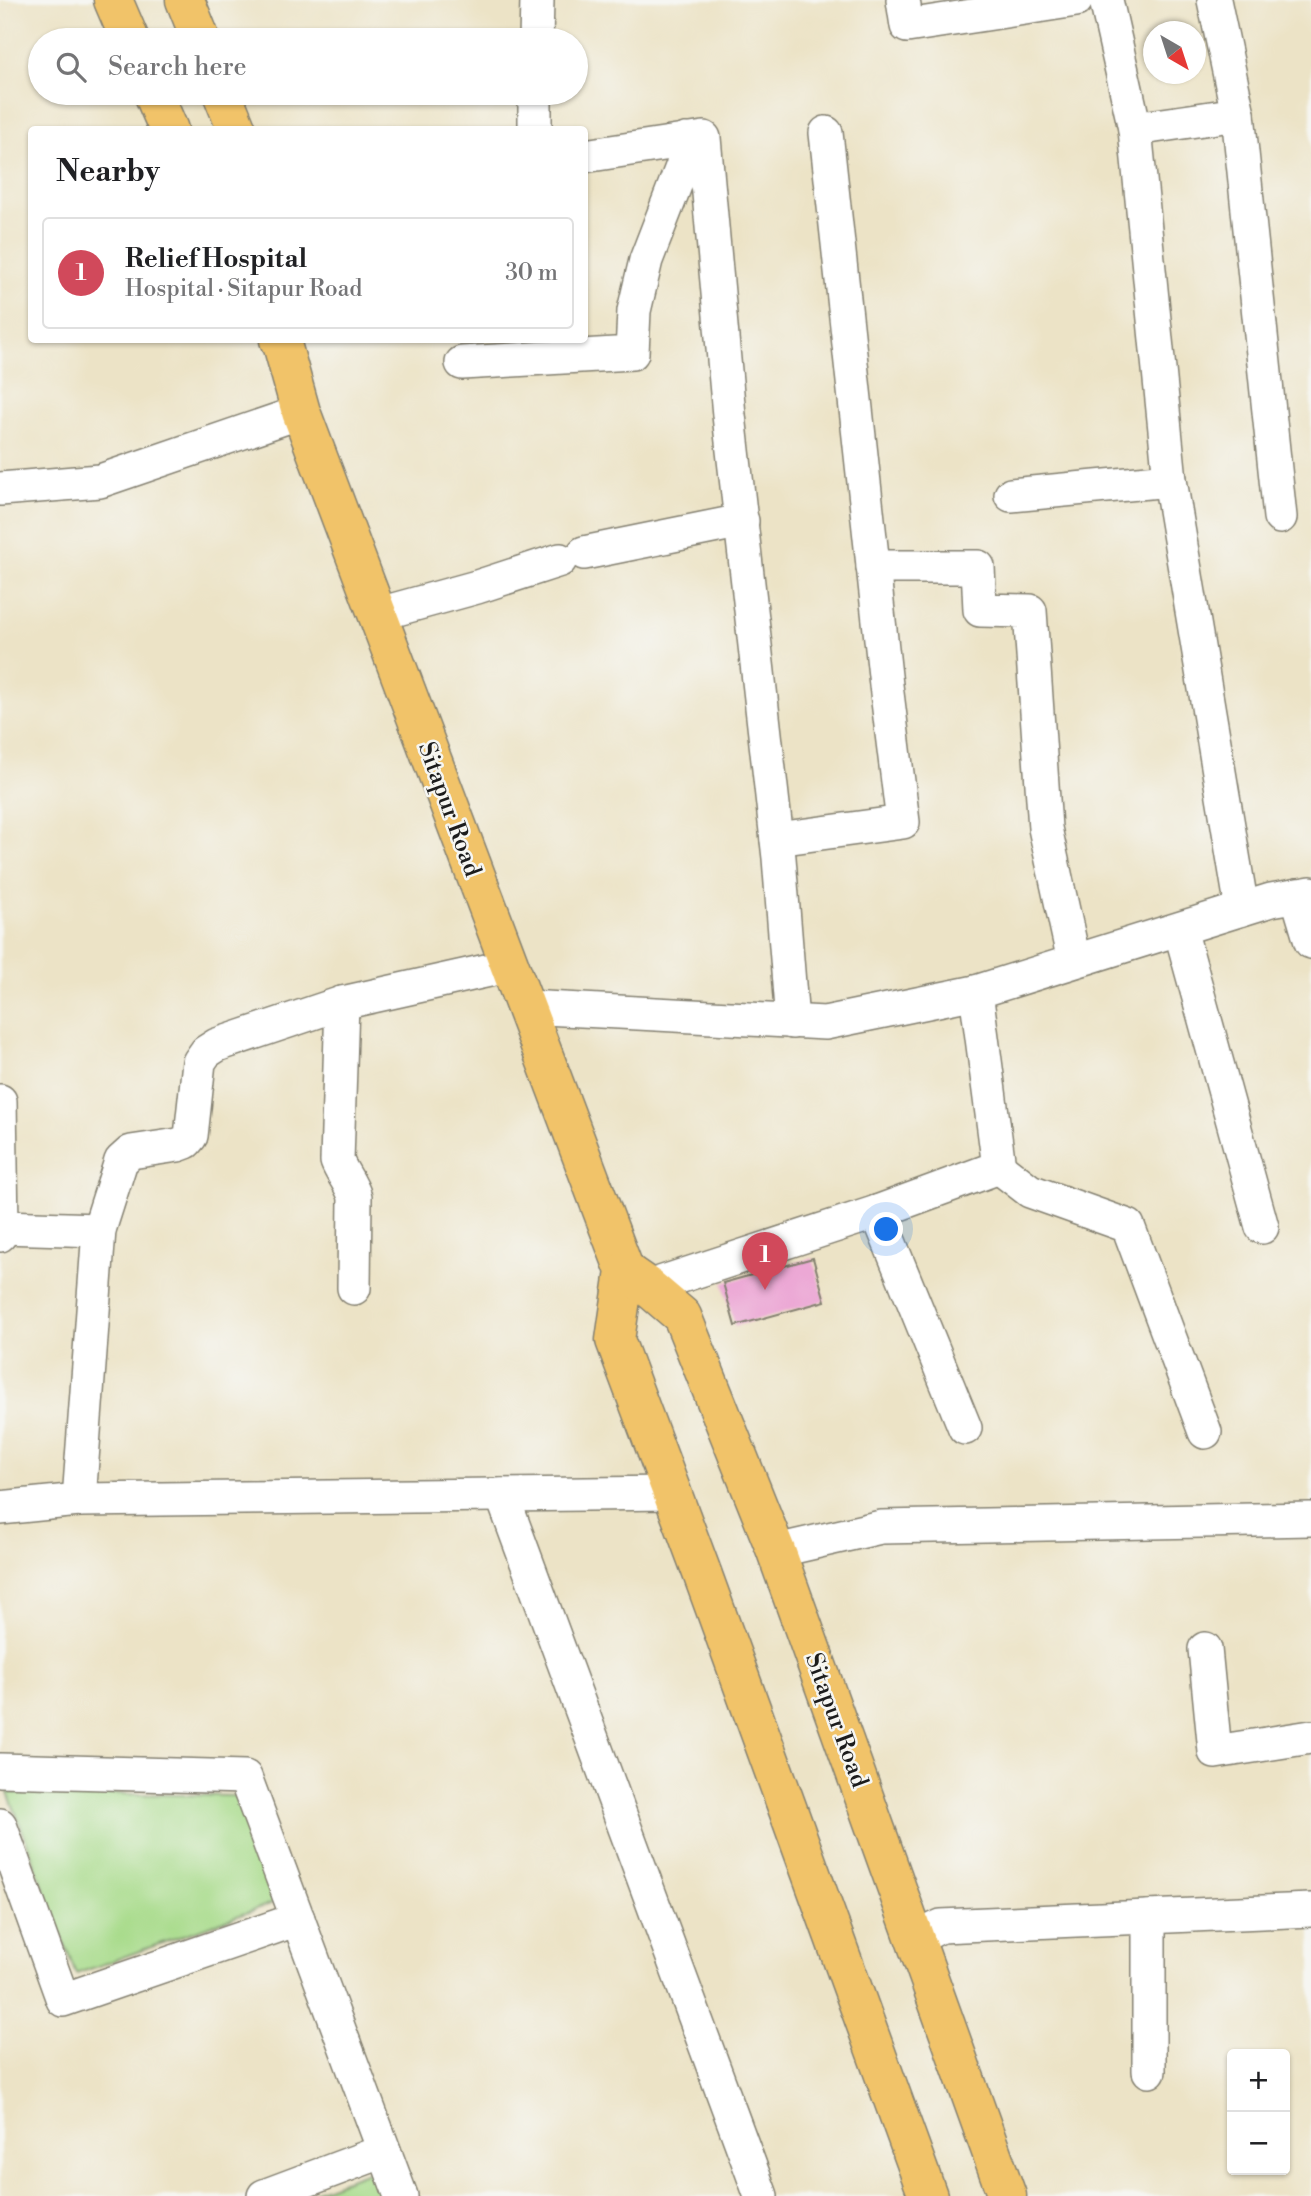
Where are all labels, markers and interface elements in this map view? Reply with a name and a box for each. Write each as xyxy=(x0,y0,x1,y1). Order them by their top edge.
north arrow xyxy=(1143,21,1206,84)
search box xyxy=(28,28,588,105)
icon: search xyxy=(52,48,90,86)
text: Search here xyxy=(108,51,247,83)
text: Nearby xyxy=(56,153,160,191)
text: Relief Hospital xyxy=(125,243,307,275)
text: 1 xyxy=(75,259,87,287)
text: 30 m xyxy=(505,259,558,287)
text: Hospital · Sitapur Road xyxy=(125,275,362,303)
street label: Sitapur Road xyxy=(411,738,487,881)
your location xyxy=(869,1212,903,1246)
pin: 1 xyxy=(742,1232,788,1290)
street label: Sitapur Road xyxy=(798,1649,874,1792)
map controls xyxy=(1227,2049,1290,2175)
button: + xyxy=(1227,2049,1290,2112)
button: − xyxy=(1227,2112,1290,2175)

